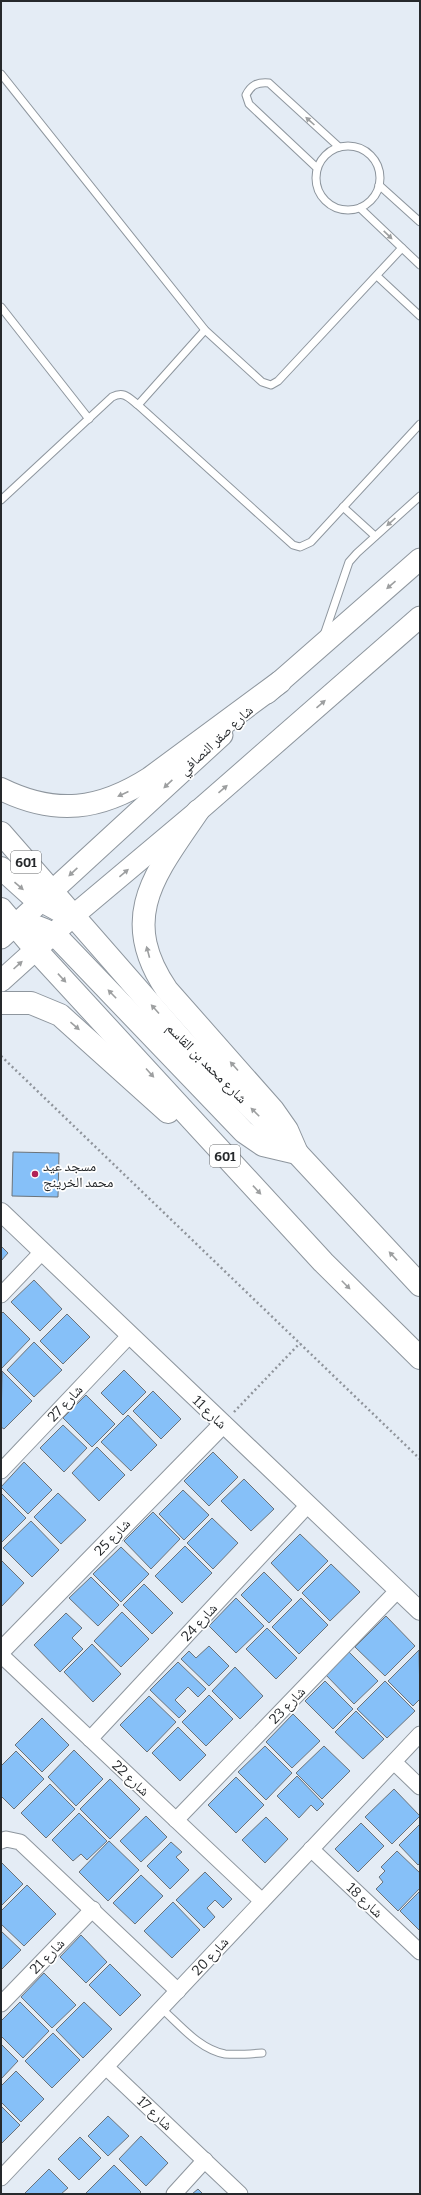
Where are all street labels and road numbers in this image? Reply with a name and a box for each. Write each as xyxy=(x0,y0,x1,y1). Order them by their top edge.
street label: شارع صقر النصافي xyxy=(176,702,258,781)
road number: 601 xyxy=(11,851,41,873)
street label: شارع محمد بن القاسم xyxy=(162,1019,251,1108)
road number: 601 xyxy=(210,1145,240,1167)
street label: شارع 27 xyxy=(44,1381,87,1426)
street label: شارع 11 xyxy=(188,1392,230,1433)
street label: شارع 25 xyxy=(91,1515,135,1560)
street label: شارع 24 xyxy=(178,1600,222,1645)
street label: شارع 23 xyxy=(266,1683,310,1728)
street label: شارع 22 xyxy=(108,1757,153,1801)
street label: شارع 18 xyxy=(342,1879,386,1922)
street label: شارع 20 xyxy=(188,1934,233,1980)
street label: شارع 21 xyxy=(26,1935,69,1978)
street label: شارع 17 xyxy=(133,2093,176,2135)

